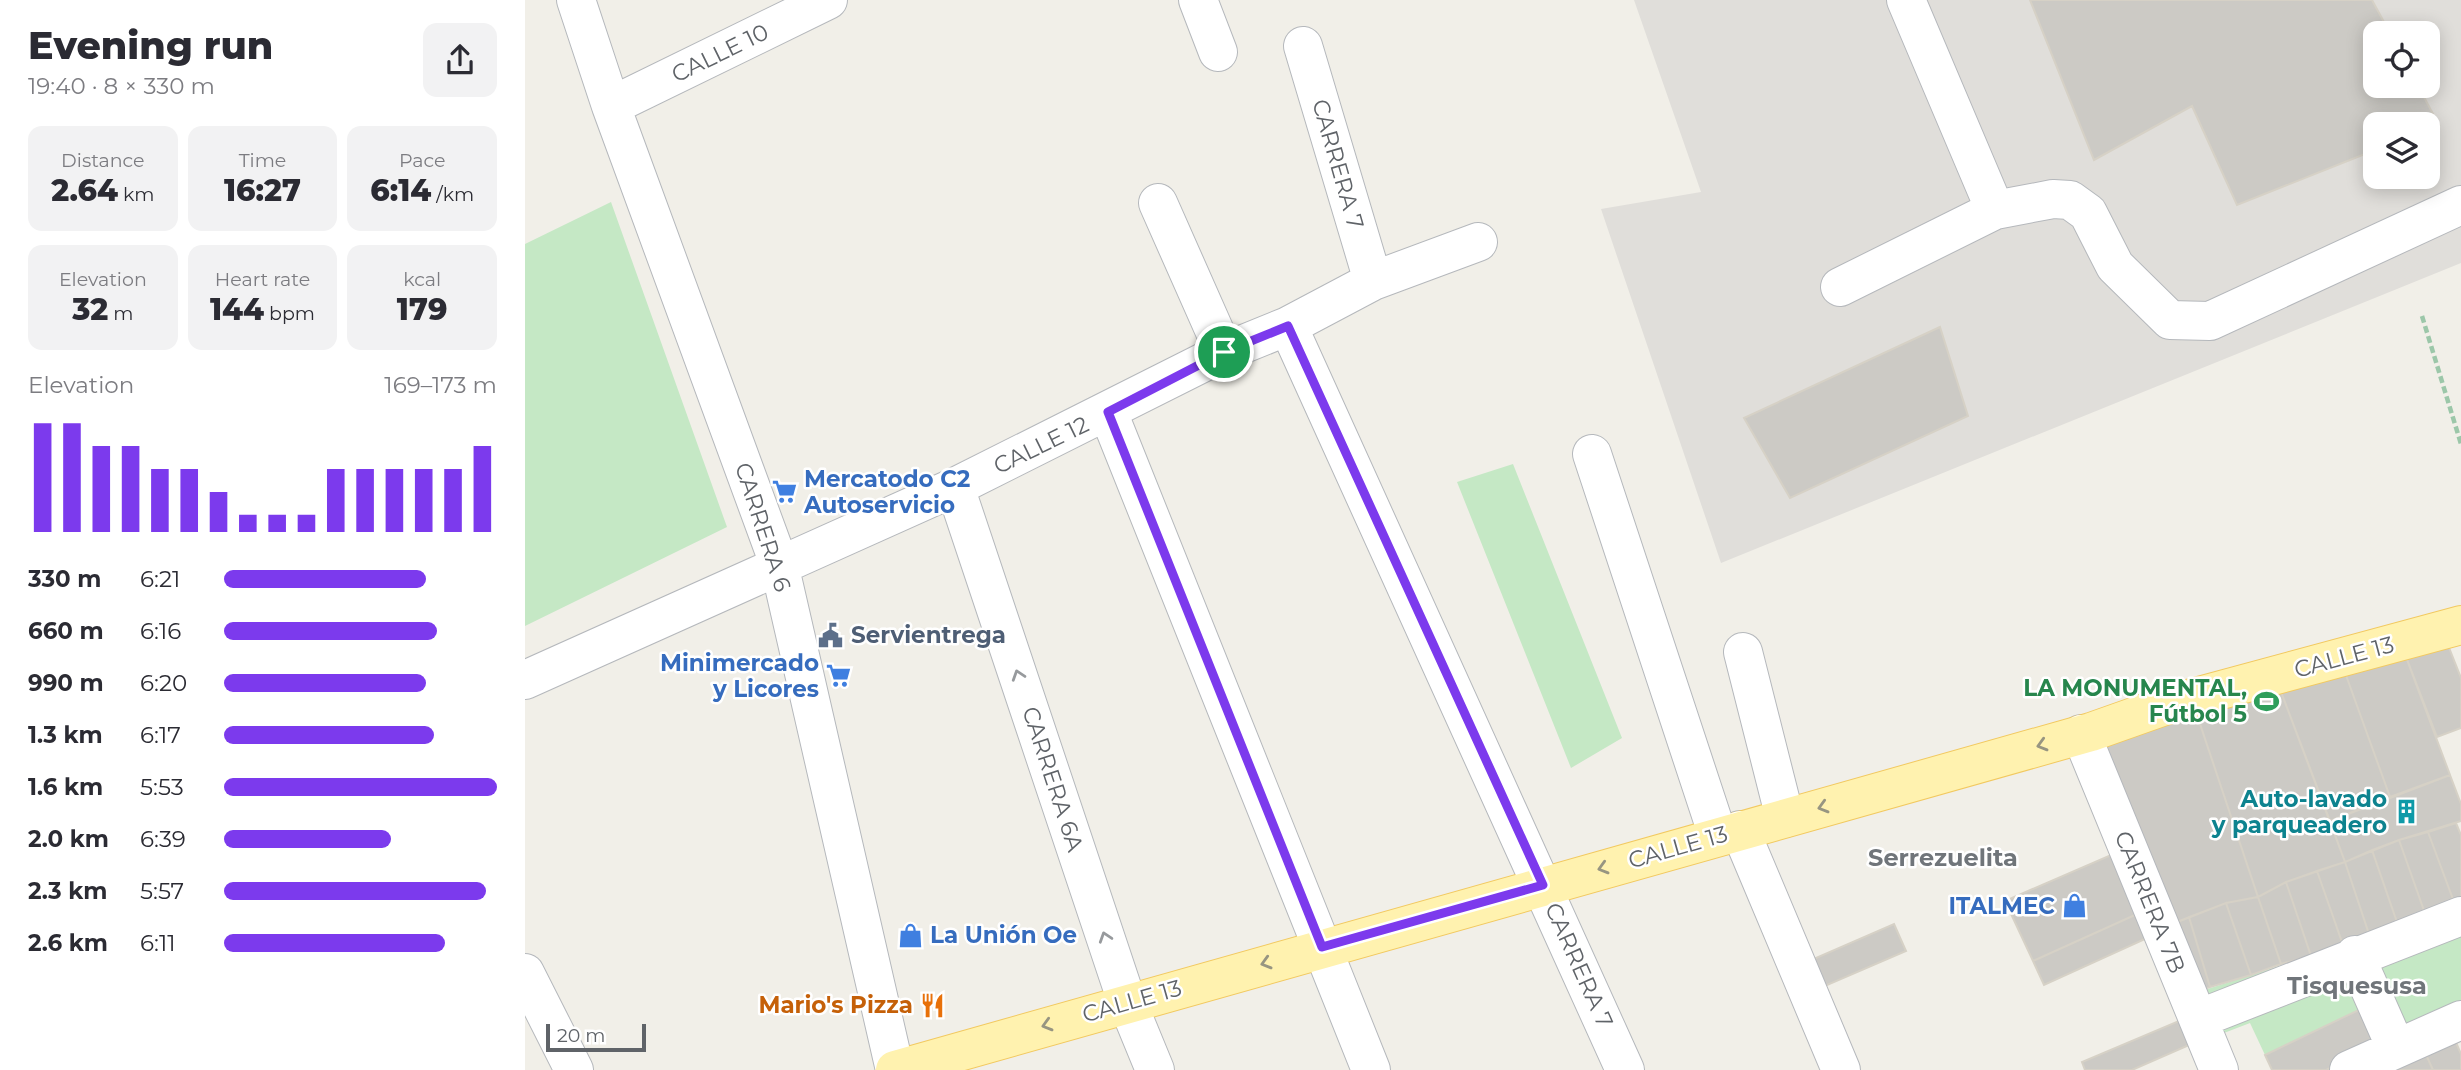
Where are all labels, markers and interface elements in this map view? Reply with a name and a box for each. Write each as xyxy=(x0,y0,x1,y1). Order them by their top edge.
street label: CALLE 10 xyxy=(667,18,773,88)
map controls xyxy=(2363,21,2440,189)
button: locate xyxy=(2363,21,2440,98)
text: Evening run xyxy=(28,22,273,69)
button: share xyxy=(423,23,497,97)
text: 19:40 · 8 × 330 m xyxy=(28,72,215,100)
street label: CARRERA 7 xyxy=(1306,96,1370,232)
button: layers xyxy=(2363,112,2440,189)
text: Distance xyxy=(61,149,145,172)
text: Time xyxy=(239,149,286,172)
text: Pace xyxy=(399,149,445,172)
text: 2.64 xyxy=(51,172,118,209)
text: 16:27 xyxy=(224,172,301,209)
text: 6:14 xyxy=(370,172,431,209)
text: km xyxy=(118,183,154,206)
text: /km xyxy=(431,183,474,206)
text: Elevation xyxy=(59,268,147,291)
text: Heart rate xyxy=(215,268,310,291)
text: kcal xyxy=(403,268,441,291)
text: 32 xyxy=(72,291,108,328)
text: 144 xyxy=(210,291,264,328)
text: 179 xyxy=(397,291,447,328)
text: m xyxy=(108,302,133,325)
text: bpm xyxy=(264,302,315,325)
pin xyxy=(1194,322,1254,382)
icon: arrive xyxy=(1205,333,1243,371)
text: Elevation xyxy=(28,371,134,399)
text: 169–173 m xyxy=(384,371,497,399)
street label: CALLE 12 xyxy=(989,410,1093,480)
street label: CARRERA 6 xyxy=(729,459,797,595)
place label: Mercatodo C2 Autoservicio xyxy=(803,465,970,519)
supermarket icon: Mercatodo C2 Autoservicio xyxy=(770,478,798,506)
text: 330 m xyxy=(28,565,101,593)
text: 6:21 xyxy=(140,565,180,593)
text: 660 m xyxy=(28,617,104,645)
text: 6:16 xyxy=(140,617,181,645)
public building icon: Servientrega xyxy=(817,621,845,649)
place label: Servientrega xyxy=(851,621,1006,649)
street label: CALLE 13 xyxy=(2291,630,2397,684)
place label: Minimercado y Licores xyxy=(660,649,819,703)
supermarket icon: Minimercado y Licores xyxy=(825,662,853,690)
text: 990 m xyxy=(28,669,104,697)
text: 6:20 xyxy=(140,669,187,697)
one-way arrow xyxy=(1012,669,1026,682)
place label: LA MONUMENTAL, Fútbol 5 xyxy=(2023,674,2247,728)
sports icon: LA MONUMENTAL, Fútbol 5 xyxy=(2253,687,2281,715)
street label: CARRERA 6A xyxy=(1016,703,1090,856)
text: 1.3 km xyxy=(28,721,103,749)
text: 6:17 xyxy=(140,721,181,749)
one-way arrow xyxy=(2037,737,2049,752)
text: 1.6 km xyxy=(28,773,103,801)
text: 5:53 xyxy=(140,773,184,801)
place label: Auto-lavado y parqueadero xyxy=(2211,785,2387,839)
one-way arrow xyxy=(1818,798,1830,813)
building icon: Auto-lavado y parqueadero xyxy=(2393,798,2421,826)
street label: CALLE 13 xyxy=(1625,819,1731,875)
text: 2.0 km xyxy=(28,825,109,853)
text: 6:39 xyxy=(140,825,186,853)
street label: CARRERA 7B xyxy=(2109,827,2191,977)
district label: Serrezuelita xyxy=(1868,843,2018,872)
one-way arrow xyxy=(1597,860,1609,875)
text: 2.3 km xyxy=(28,877,107,905)
text: 5:57 xyxy=(140,877,184,905)
place label: ITALMEC xyxy=(1948,892,2055,920)
shop icon: ITALMEC xyxy=(2061,892,2089,920)
street label: CARRERA 7 xyxy=(1539,898,1619,1032)
shop icon: La Unión Oe xyxy=(896,921,924,949)
place label: La Unión Oe xyxy=(930,921,1077,949)
text: 2.6 km xyxy=(28,929,108,957)
text: 6:11 xyxy=(140,929,176,957)
one-way arrow xyxy=(1099,932,1113,944)
one-way arrow xyxy=(1260,955,1272,969)
district label: Tisquesusa xyxy=(2287,971,2427,1000)
street label: CALLE 13 xyxy=(1079,973,1185,1029)
place label: Mario's Pizza xyxy=(758,991,913,1019)
restaurant icon: Mario's Pizza xyxy=(919,991,947,1019)
one-way arrow xyxy=(1042,1017,1054,1032)
scale bar xyxy=(546,1021,646,1053)
text: 20 m xyxy=(557,1024,605,1047)

